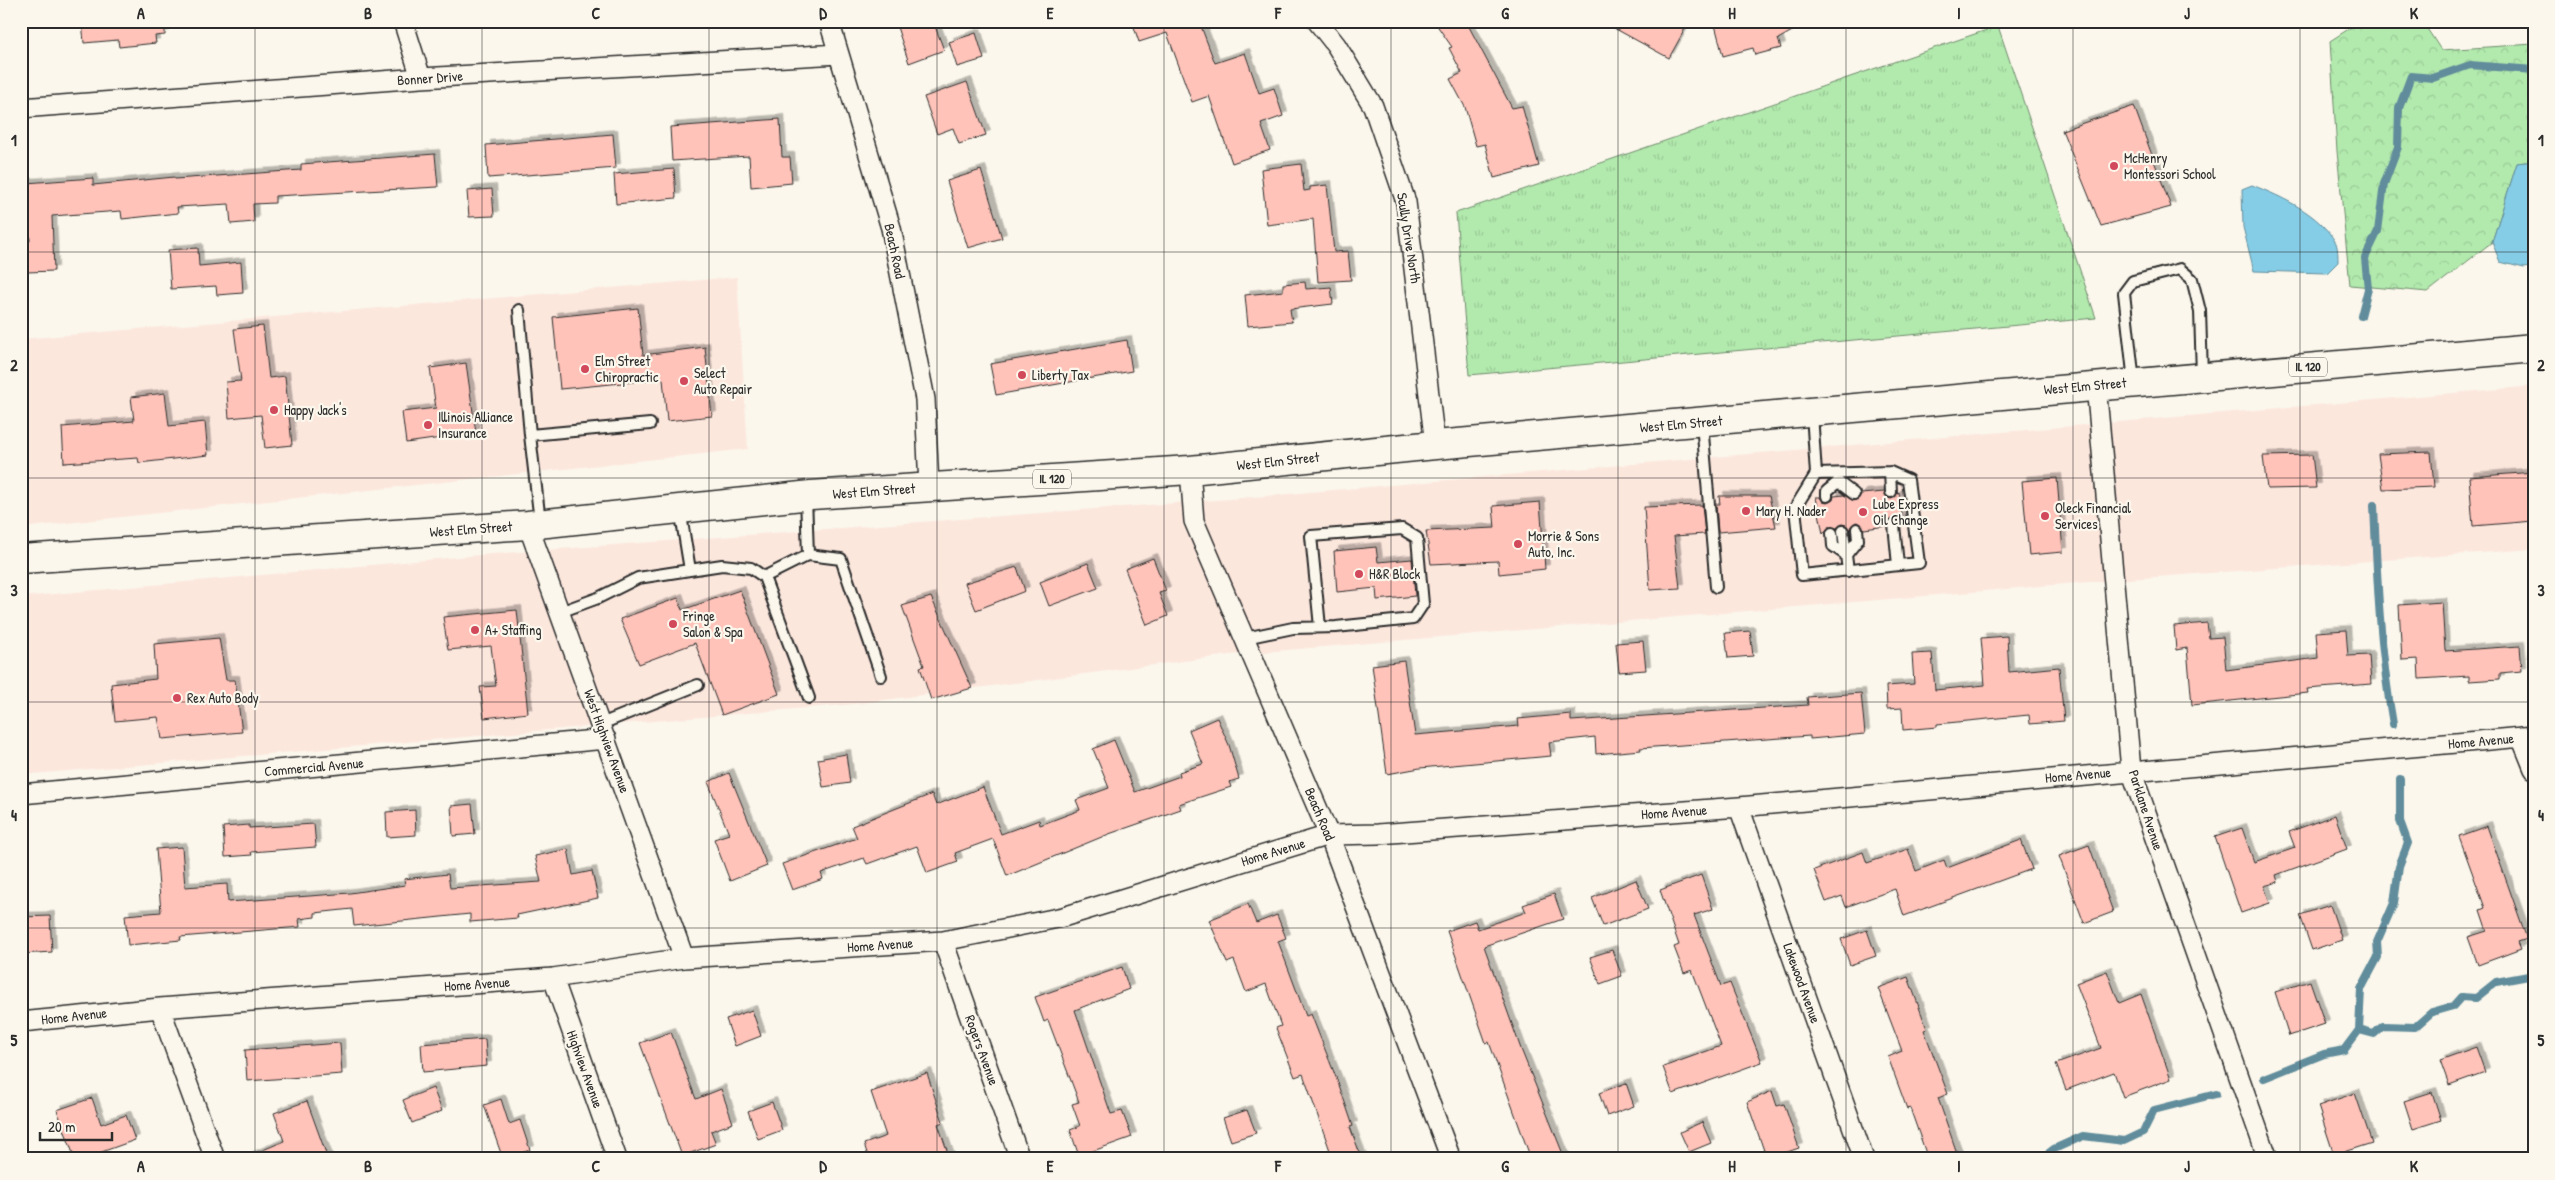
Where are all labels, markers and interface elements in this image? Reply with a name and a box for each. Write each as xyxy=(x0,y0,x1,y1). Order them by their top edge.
text: A xyxy=(137,2,145,24)
text: B xyxy=(364,2,372,24)
text: C xyxy=(592,2,601,24)
text: D xyxy=(819,2,827,24)
text: E xyxy=(1046,2,1054,24)
text: F xyxy=(1274,2,1282,24)
text: G xyxy=(1501,2,1509,24)
text: H xyxy=(1728,2,1736,24)
text: I xyxy=(1957,2,1961,24)
text: J xyxy=(2184,2,2190,24)
text: K xyxy=(2410,2,2419,24)
street label: Bonner Drive xyxy=(396,66,464,89)
text: 1 xyxy=(11,129,17,151)
text: 1 xyxy=(2538,129,2544,151)
place label: McHenry Montessori School xyxy=(2124,148,2216,183)
marker: McHenry Montessori School xyxy=(2108,160,2120,172)
street label: Scully Drive North xyxy=(1392,191,1426,285)
street label: Beach Road xyxy=(880,222,911,281)
place label: Elm Street Chiropractic xyxy=(595,351,659,387)
text: 2 xyxy=(10,354,18,376)
text: 2 xyxy=(2537,354,2545,376)
road number: IL 120 xyxy=(2289,358,2327,377)
marker: Elm Street Chiropractic xyxy=(579,363,591,375)
place label: Select Auto Repair xyxy=(694,363,753,399)
place label: Liberty Tax xyxy=(1032,365,1089,385)
marker: Liberty Tax xyxy=(1016,369,1028,381)
street label: West Elm Street xyxy=(2043,372,2127,399)
marker: Select Auto Repair xyxy=(678,375,690,387)
place label: Happy Jack's xyxy=(284,400,347,420)
marker: Happy Jack's xyxy=(268,404,280,416)
place label: Illinois Alliance Insurance xyxy=(438,407,513,442)
street label: West Elm Street xyxy=(1639,410,1723,437)
marker: Illinois Alliance Insurance xyxy=(422,419,434,431)
street label: West Elm Street xyxy=(1236,447,1320,474)
road number: IL 120 xyxy=(1033,469,1071,488)
street label: West Elm Street xyxy=(832,478,916,503)
place label: Lube Express Oil Change xyxy=(1873,494,1939,530)
place label: Oleck Financial Services xyxy=(2055,498,2131,533)
place label: Mary H. Nader xyxy=(1756,501,1827,521)
marker: Mary H. Nader xyxy=(1740,505,1752,517)
marker: Lube Express Oil Change xyxy=(1857,506,1869,518)
marker: Oleck Financial Services xyxy=(2039,510,2051,522)
street label: West Elm Street xyxy=(429,516,513,541)
place label: Morrie & Sons Auto, Inc. xyxy=(1528,526,1599,561)
marker: Morrie & Sons Auto, Inc. xyxy=(1512,538,1524,550)
place label: H&R Block xyxy=(1369,564,1420,583)
marker: H&R Block xyxy=(1353,568,1365,580)
text: 3 xyxy=(10,579,18,601)
text: 3 xyxy=(2537,579,2545,601)
place label: Fringe Salon & Spa xyxy=(682,606,743,642)
marker: Fringe Salon & Spa xyxy=(667,618,679,630)
place label: A+ Staffing xyxy=(485,620,542,640)
marker: A+ Staffing xyxy=(469,624,481,636)
street label: West Highview Avenue xyxy=(579,686,635,796)
place label: Rex Auto Body xyxy=(187,688,259,708)
marker: Rex Auto Body xyxy=(171,692,183,704)
street label: Home Avenue xyxy=(2447,728,2515,753)
street label: Commercial Avenue xyxy=(263,753,365,780)
street label: Home Avenue xyxy=(2044,762,2112,787)
street label: Parklane Avenue xyxy=(2125,767,2169,853)
street label: Beach Road xyxy=(1301,784,1340,844)
street label: Home Avenue xyxy=(1640,800,1708,823)
text: 4 xyxy=(11,804,17,826)
text: 4 xyxy=(2538,804,2544,826)
street label: Home Avenue xyxy=(1239,833,1308,870)
street label: Home Avenue xyxy=(846,933,914,956)
street label: Lakewood Avenue xyxy=(1779,940,1826,1026)
street label: Home Avenue xyxy=(443,972,511,995)
street label: Home Avenue xyxy=(40,1003,108,1028)
street label: Rogers Avenue xyxy=(960,1012,1004,1088)
street label: Highview Avenue xyxy=(562,1027,608,1111)
text: 5 xyxy=(11,1029,18,1051)
text: 5 xyxy=(2538,1029,2545,1051)
scale bar xyxy=(40,1110,112,1142)
text: 20 m xyxy=(48,1116,75,1137)
text: A xyxy=(137,1155,145,1177)
text: B xyxy=(364,1155,372,1177)
text: C xyxy=(592,1155,601,1177)
text: D xyxy=(819,1155,827,1177)
text: E xyxy=(1046,1155,1054,1177)
text: F xyxy=(1274,1155,1282,1177)
text: G xyxy=(1501,1155,1509,1177)
text: H xyxy=(1728,1155,1736,1177)
text: I xyxy=(1957,1155,1961,1177)
text: J xyxy=(2184,1155,2190,1177)
text: K xyxy=(2410,1155,2419,1177)

